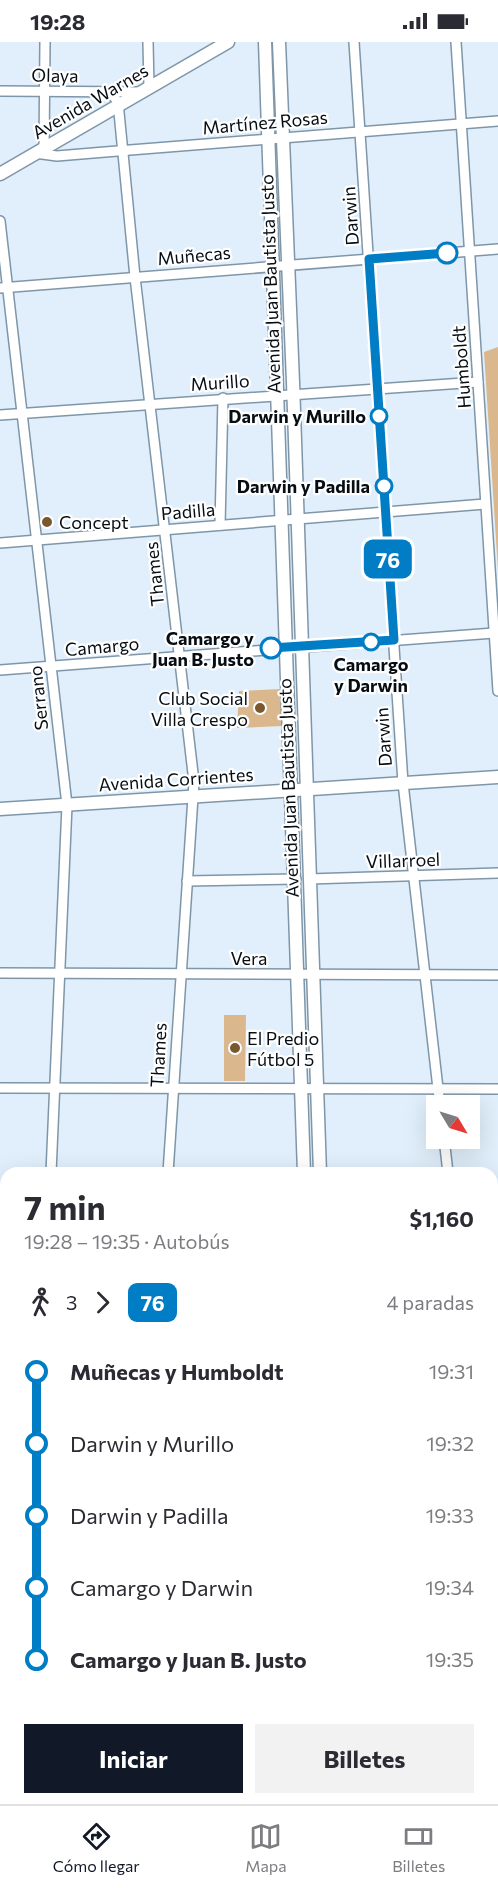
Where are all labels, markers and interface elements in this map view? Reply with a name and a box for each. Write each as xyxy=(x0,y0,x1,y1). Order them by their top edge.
text: 19:28 xyxy=(30,8,85,35)
street label: Avenida Warnes xyxy=(28,59,152,143)
street label: Olaya xyxy=(31,64,79,86)
street label: Martínez Rosas xyxy=(201,106,329,138)
street label: Avenida Juan Bautista Justo xyxy=(255,174,285,394)
street label: Darwin xyxy=(337,186,363,246)
street label: Muñecas xyxy=(156,241,232,269)
unlabelled marker xyxy=(436,242,458,264)
street label: Humboldt xyxy=(447,325,475,409)
street label: Murillo xyxy=(190,369,250,395)
place label: Darwin y Murillo xyxy=(228,405,366,427)
marker: Darwin y Murillo xyxy=(370,407,388,425)
place label: Darwin y Padilla xyxy=(237,475,370,497)
marker: Darwin y Padilla xyxy=(375,477,393,495)
street label: Padilla xyxy=(160,498,216,524)
place label: Concept xyxy=(59,511,129,533)
marker: Concept xyxy=(40,515,54,529)
line badge: 76 xyxy=(361,540,415,578)
street label: Thames xyxy=(140,541,168,607)
text: 76 xyxy=(376,547,400,572)
place label: Camargo y Juan B. Justo xyxy=(152,627,254,670)
street label: Camargo xyxy=(64,632,140,660)
marker: Camargo y Darwin xyxy=(362,633,380,651)
marker: Camargo y Juan B. Justo xyxy=(260,637,282,659)
place label: Camargo y Darwin xyxy=(334,653,409,696)
street label: Serrano xyxy=(24,665,52,731)
street label: Avenida Juan Bautista Justo xyxy=(273,678,303,898)
place label: Club Social Villa Crespo xyxy=(151,687,248,730)
marker: Club Social Villa Crespo xyxy=(253,701,267,715)
street label: Darwin xyxy=(370,707,396,767)
street label: Avenida Corrientes xyxy=(98,763,254,795)
street label: Villarroel xyxy=(365,848,441,872)
street label: Vera xyxy=(230,947,268,969)
street label: Thames xyxy=(145,1022,171,1088)
place label: El Predio Fútbol 5 xyxy=(247,1027,319,1070)
marker: El Predio Fútbol 5 xyxy=(228,1041,242,1055)
north arrow xyxy=(426,1095,480,1149)
map controls xyxy=(426,1095,480,1149)
text: 7 min xyxy=(24,1186,106,1227)
text: $1,160 xyxy=(409,1205,474,1232)
text: 19:28 – 19:35 · Autobús xyxy=(24,1229,230,1253)
icon: walk xyxy=(24,1286,57,1319)
icon: forward xyxy=(86,1286,119,1319)
text: 3 xyxy=(66,1290,77,1314)
text: 76 xyxy=(140,1290,165,1315)
text: 4 paradas xyxy=(387,1290,474,1314)
text: Muñecas y Humboldt xyxy=(70,1358,283,1385)
text: 19:31 xyxy=(429,1359,474,1383)
text: Darwin y Murillo xyxy=(70,1430,234,1457)
text: 19:32 xyxy=(426,1431,474,1455)
text: Darwin y Padilla xyxy=(70,1502,229,1529)
text: 19:33 xyxy=(426,1503,474,1527)
text: Camargo y Darwin xyxy=(70,1574,253,1601)
text: 19:34 xyxy=(425,1575,474,1599)
text: Camargo y Juan B. Justo xyxy=(70,1646,307,1673)
text: 19:35 xyxy=(426,1647,474,1671)
button: Iniciar xyxy=(24,1724,243,1793)
button: Billetes xyxy=(255,1724,474,1793)
tab: Cómo llegar xyxy=(53,1820,140,1875)
tab: Mapa xyxy=(245,1820,287,1875)
tab: Billetes xyxy=(392,1820,445,1875)

